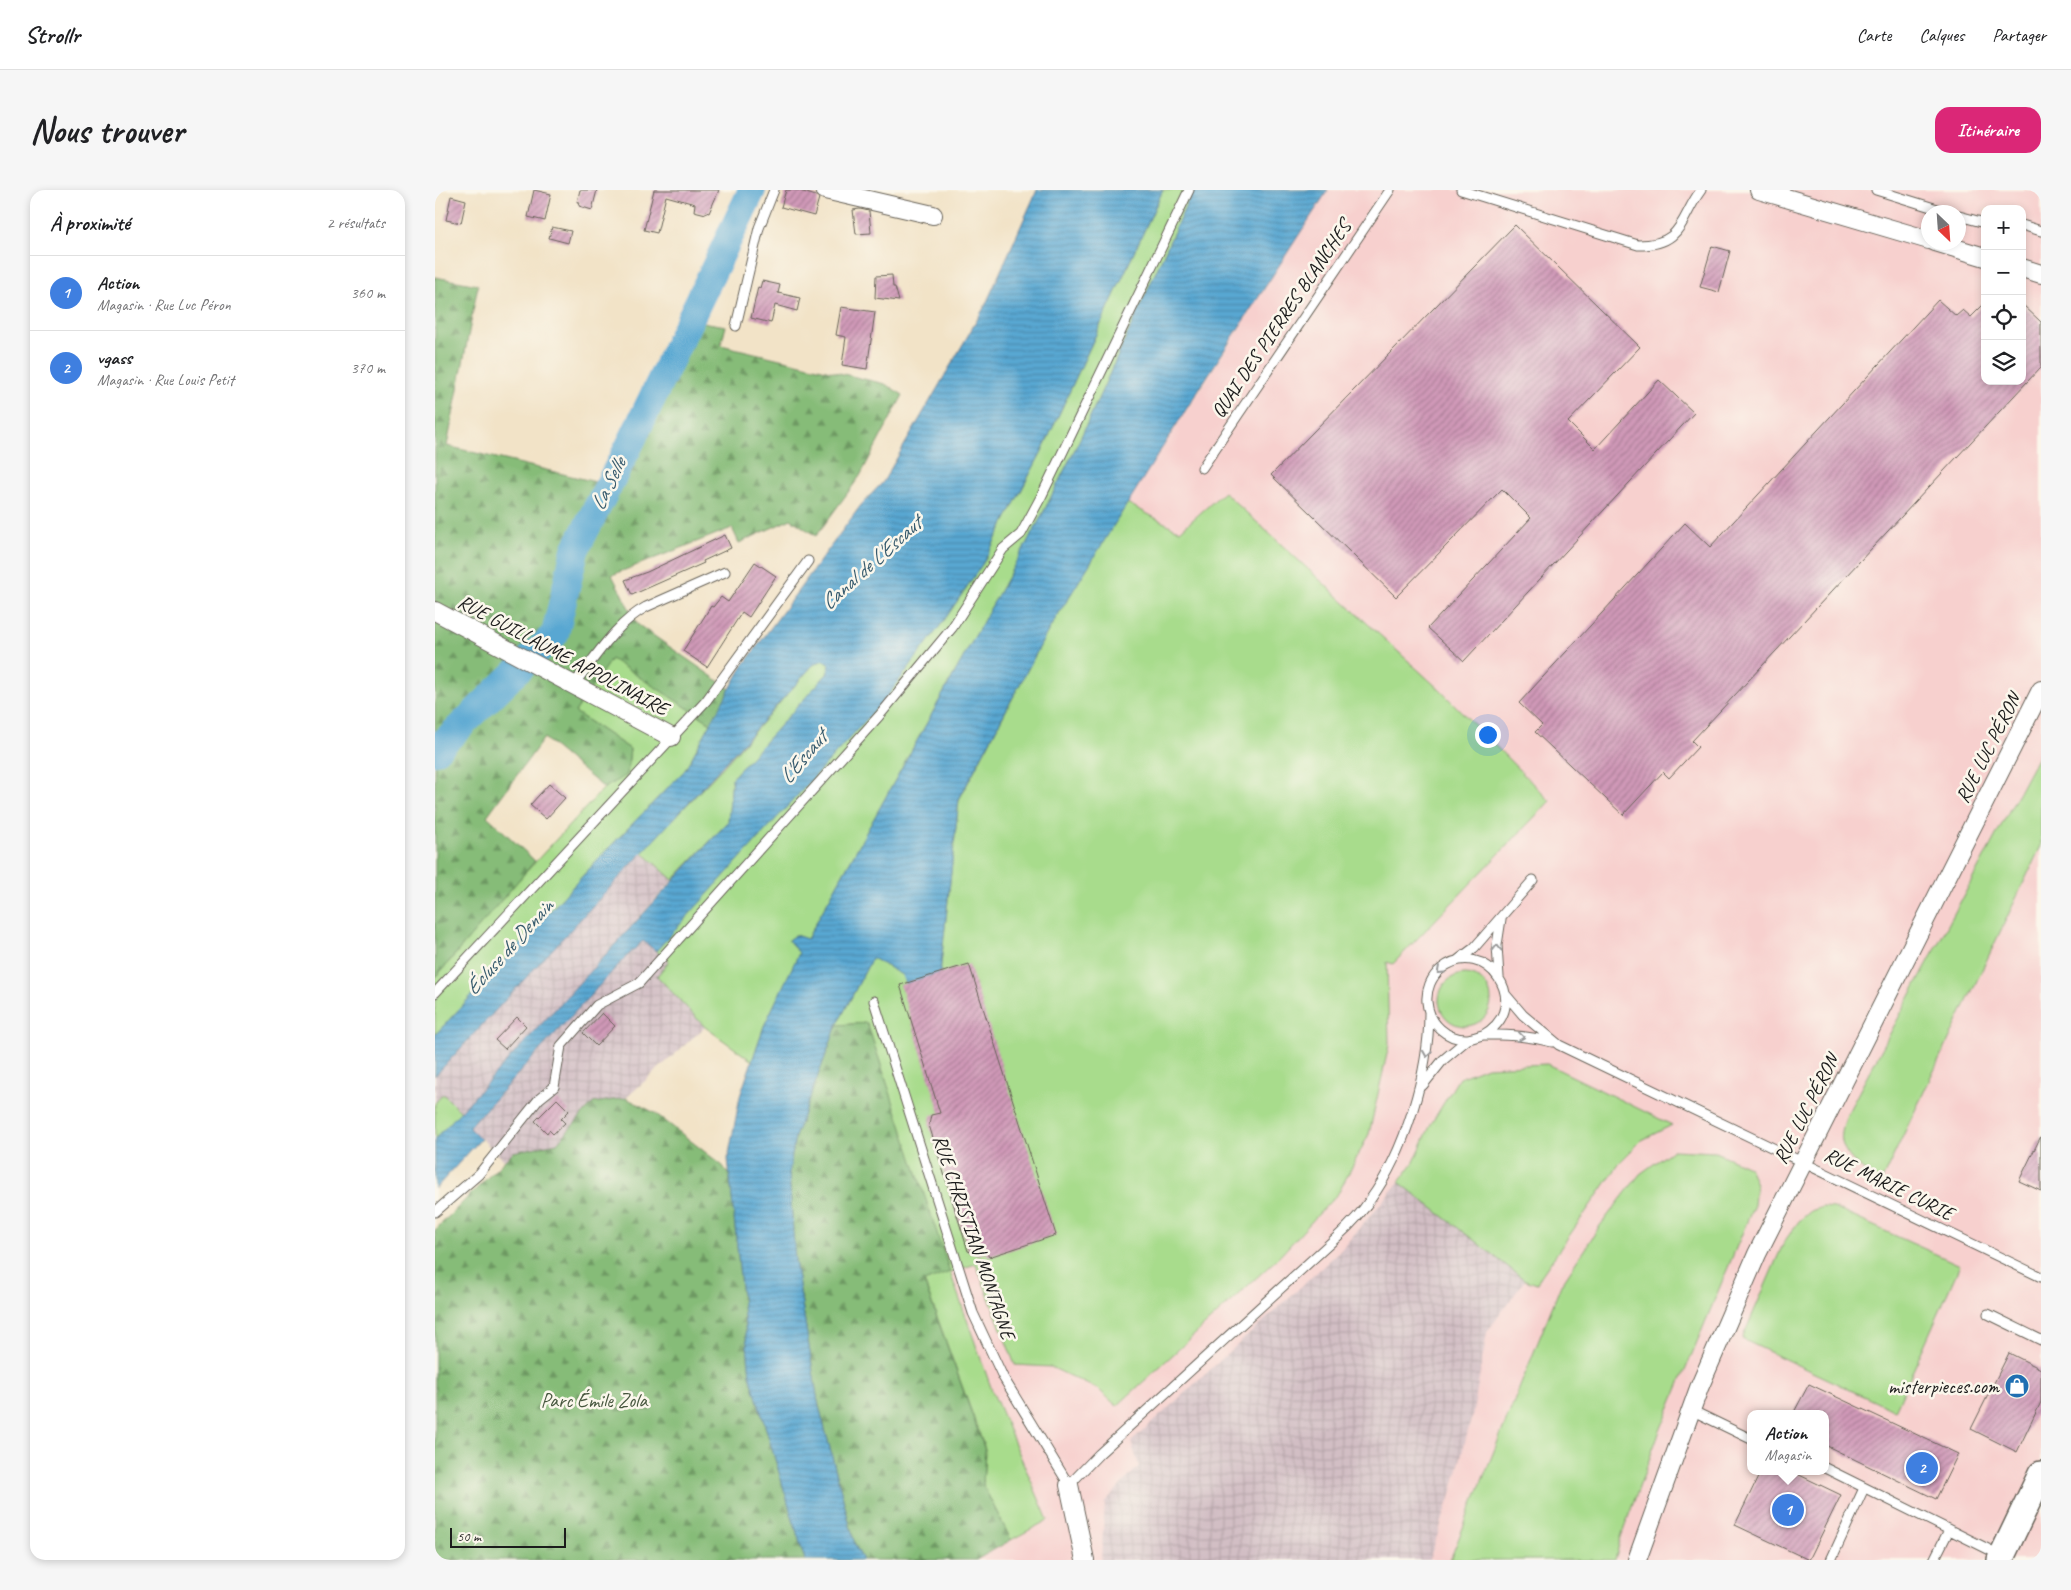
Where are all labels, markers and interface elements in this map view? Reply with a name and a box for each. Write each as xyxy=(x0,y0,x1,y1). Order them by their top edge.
text: Strollr xyxy=(25,20,80,50)
text: Carte xyxy=(1857,24,1891,46)
text: Calques xyxy=(1919,24,1964,46)
text: Partager xyxy=(1992,24,2046,46)
button: Itinéraire xyxy=(1935,107,2041,153)
text: Nous trouver xyxy=(30,108,184,153)
north arrow xyxy=(1921,205,1966,250)
map controls xyxy=(1981,205,2026,385)
button: + xyxy=(1981,205,2026,250)
text: À proximité xyxy=(50,210,130,236)
street label: QUAI DES PIERRES BLANCHES xyxy=(1206,212,1359,422)
text: 2 résultats xyxy=(326,213,385,233)
button: − xyxy=(1981,250,2026,295)
text: Action xyxy=(97,271,139,295)
text: 1 xyxy=(62,283,70,303)
text: 360 m xyxy=(351,283,385,303)
text: Magasin · Rue Luc Péron xyxy=(97,295,231,315)
button: locate xyxy=(1981,295,2026,340)
button: layers xyxy=(1981,340,2026,385)
text: vgass xyxy=(97,346,132,370)
text: 2 xyxy=(62,358,70,378)
text: 370 m xyxy=(351,358,385,378)
text: Magasin · Rue Louis Petit xyxy=(97,370,234,390)
water label: La Selle xyxy=(584,451,633,514)
water label: Canal de L'Escaut xyxy=(815,508,931,615)
street label: RUE GUILLAUME APPOLINAIRE xyxy=(454,589,675,722)
street label: RUE LUC PÉRON xyxy=(1950,687,2028,807)
water label: L'Escaut xyxy=(773,721,836,789)
your location xyxy=(1475,722,1501,748)
water label: Écluse de Denain xyxy=(459,892,560,1000)
one-way arrow xyxy=(1492,944,1502,952)
one-way arrow xyxy=(1437,965,1446,974)
one-way arrow xyxy=(1518,1031,1526,1042)
street label: RUE LUC PÉRON xyxy=(1768,1048,1846,1168)
one-way arrow xyxy=(1422,1050,1432,1058)
street label: RUE CHRISTIAN MONTAGNE xyxy=(927,1132,1022,1345)
street label: RUE MARIE CURIE xyxy=(1820,1142,1960,1227)
shop icon: misterpieces.com xyxy=(2004,1373,2030,1399)
place label: misterpieces.com xyxy=(1888,1374,2001,1399)
park label: Parc Émile Zola xyxy=(541,1388,649,1413)
popup xyxy=(1747,1410,1829,1475)
text: Action xyxy=(1765,1421,1807,1445)
text: Magasin xyxy=(1765,1445,1811,1465)
pin: 2 xyxy=(1906,1449,1938,1487)
pin: 1 xyxy=(1772,1491,1804,1529)
scale bar xyxy=(450,1525,566,1548)
text: 50 m xyxy=(457,1528,481,1545)

